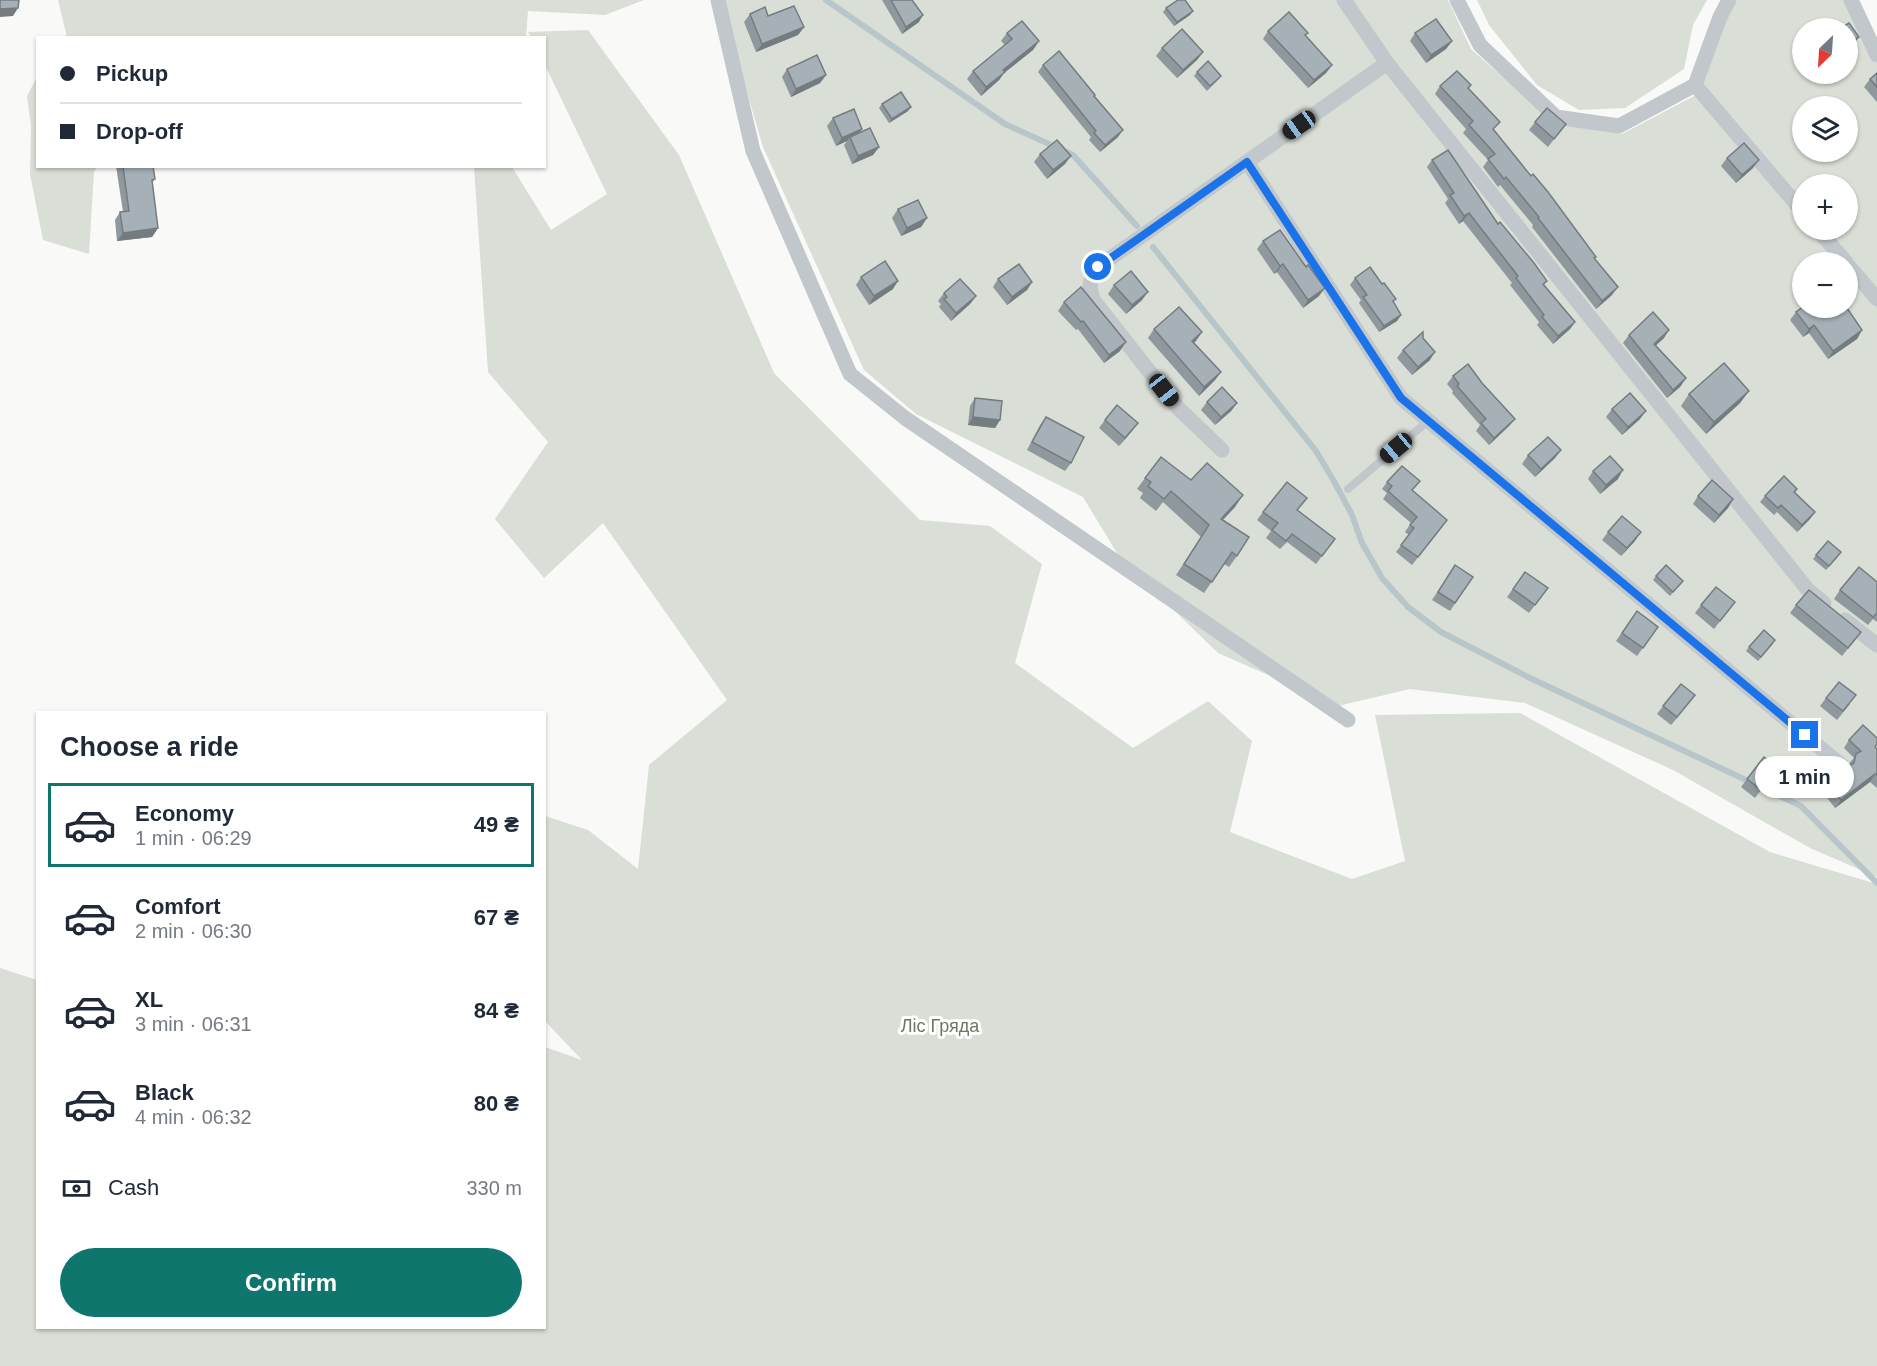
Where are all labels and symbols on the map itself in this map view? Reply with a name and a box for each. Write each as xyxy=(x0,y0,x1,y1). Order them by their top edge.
north arrow xyxy=(1792,18,1858,84)
car xyxy=(1279,107,1319,143)
route start xyxy=(1084,253,1111,280)
car xyxy=(1146,370,1182,410)
car xyxy=(1376,430,1416,466)
route end xyxy=(1791,721,1818,748)
callout: 1 min xyxy=(1756,756,1854,798)
park label: Ліс Гряда xyxy=(901,1016,980,1036)

